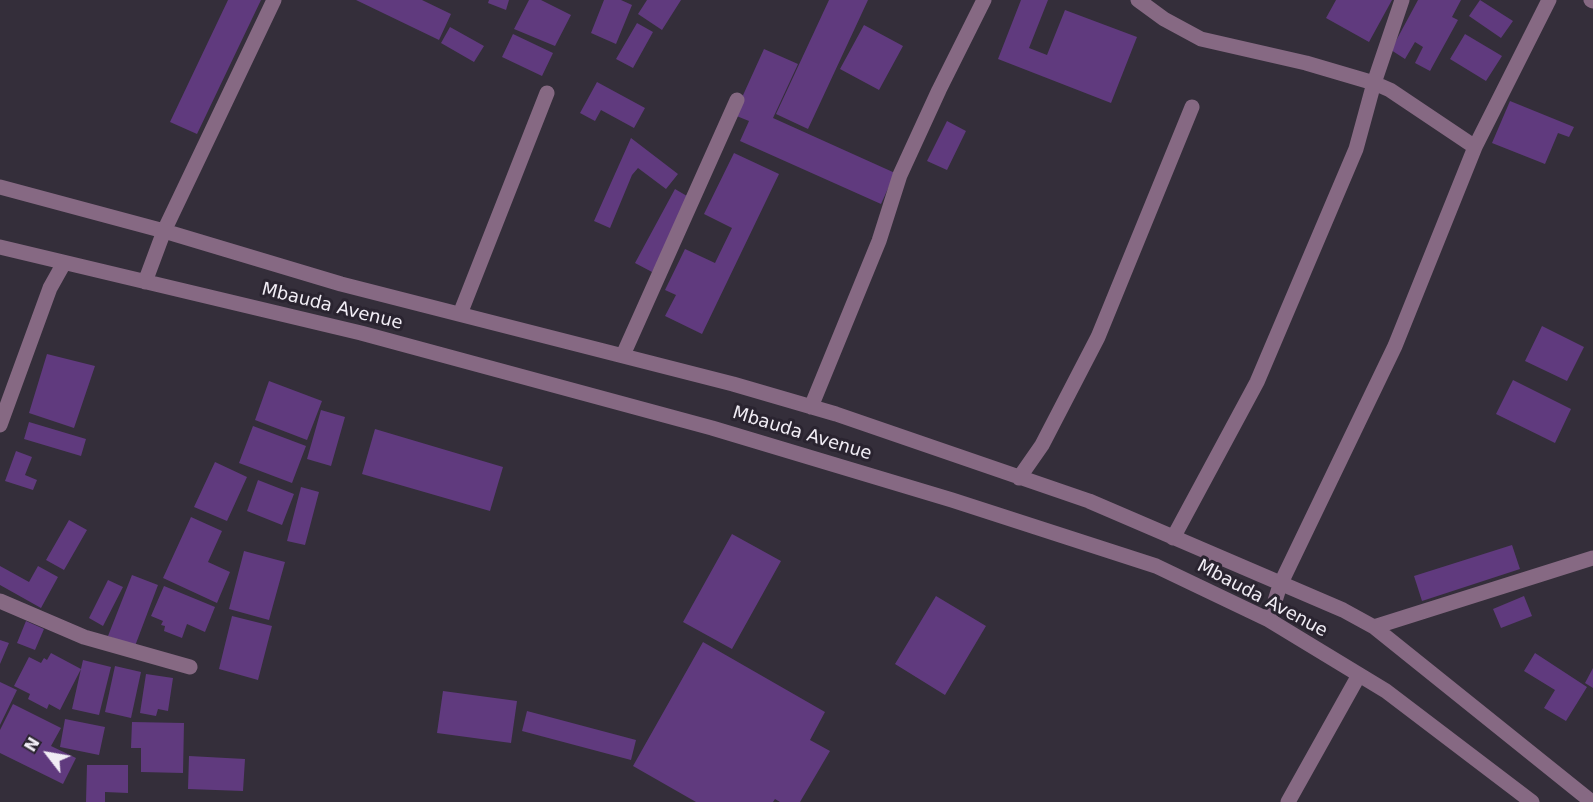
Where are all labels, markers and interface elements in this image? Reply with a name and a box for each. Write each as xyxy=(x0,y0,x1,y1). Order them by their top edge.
street label: Mbauda Avenue xyxy=(259,279,405,335)
street label: Mbauda Avenue xyxy=(730,403,874,465)
street label: Mbauda Avenue xyxy=(1193,556,1331,642)
north arrow xyxy=(18,724,78,784)
text: N xyxy=(21,734,44,755)

